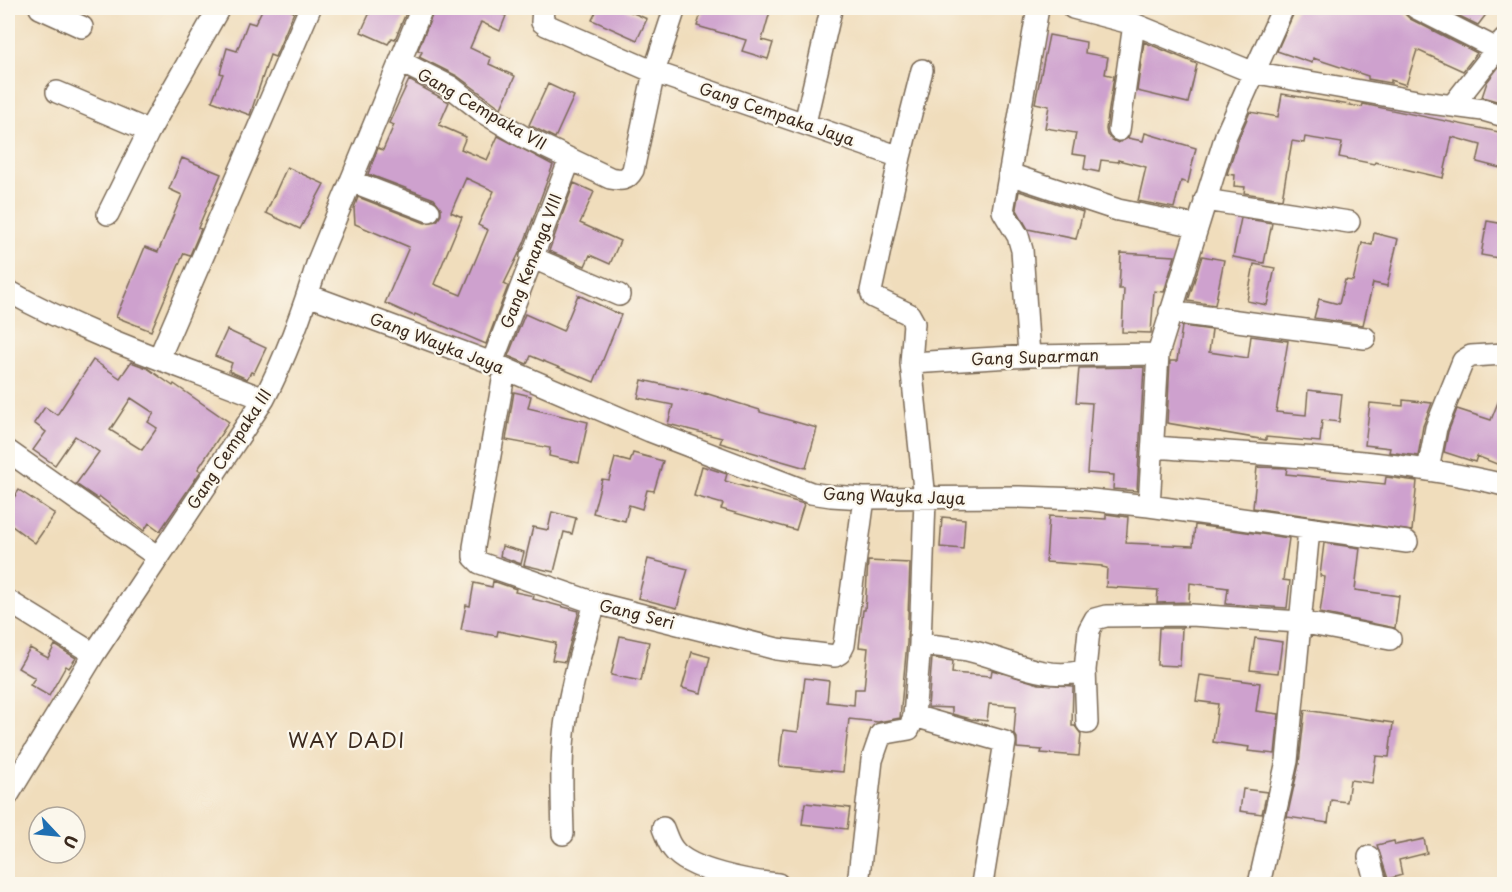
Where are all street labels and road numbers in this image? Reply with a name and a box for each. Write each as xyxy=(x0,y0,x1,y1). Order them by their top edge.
street label: Gang Cempaka VII xyxy=(413,61,552,155)
street label: Gang Cempaka Jaya xyxy=(696,75,858,151)
street label: Gang Kenanga VIII xyxy=(493,190,567,332)
street label: Gang Wayka Jaya xyxy=(367,305,508,379)
street label: Gang Suparman xyxy=(971,342,1099,370)
street label: Gang Cempaka III xyxy=(180,383,276,513)
street label: Gang Wayka Jaya xyxy=(823,481,965,509)
street label: Gang Seri xyxy=(597,592,677,634)

